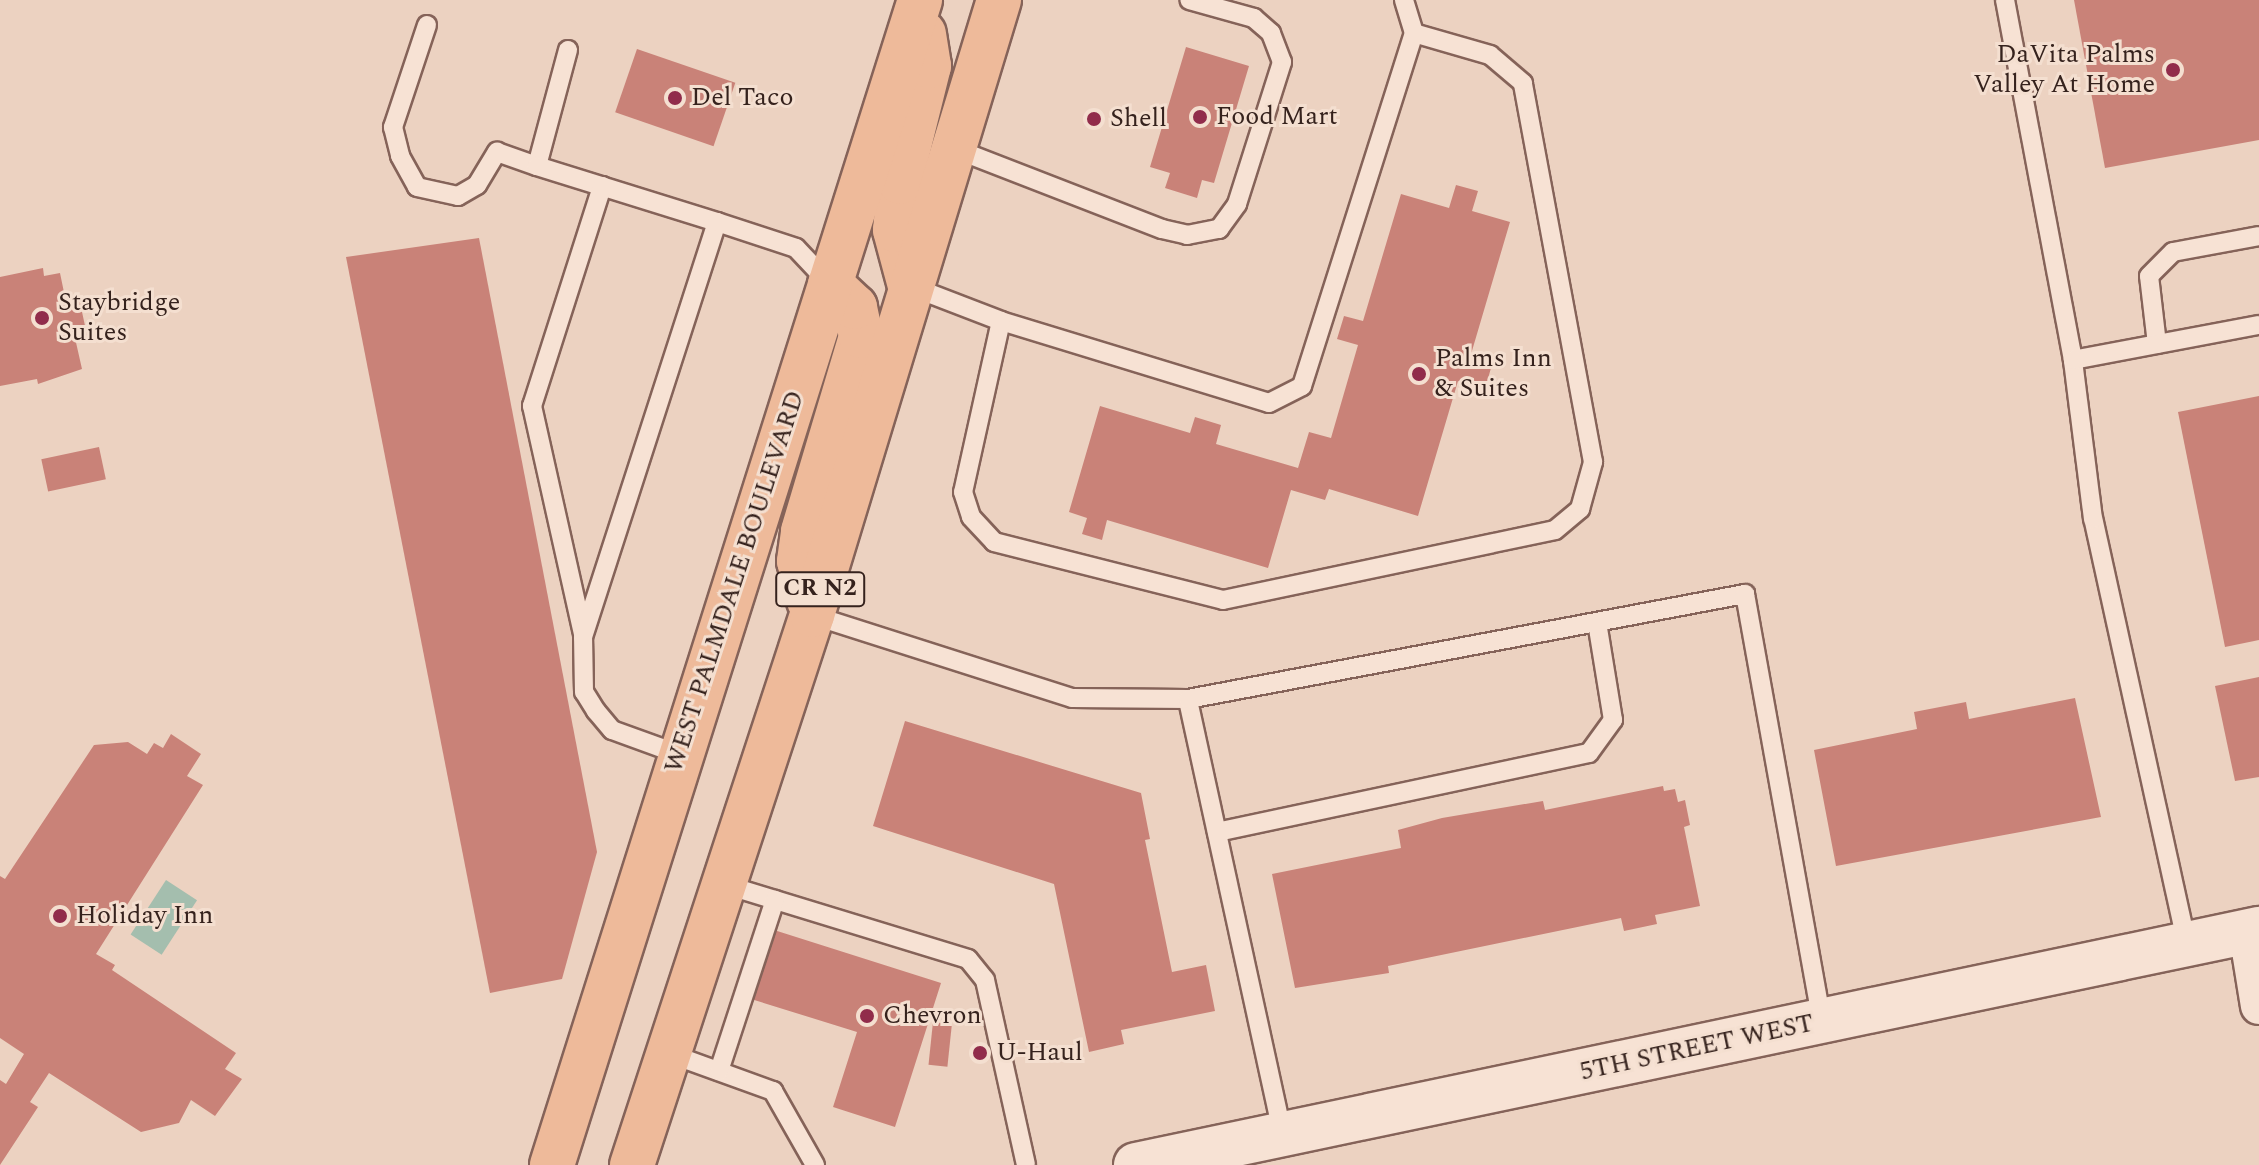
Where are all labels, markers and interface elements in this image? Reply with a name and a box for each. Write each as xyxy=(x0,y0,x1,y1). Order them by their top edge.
place label: DaVita Palms Valley At Home xyxy=(1973,39,2155,100)
marker: DaVita Palms Valley At Home xyxy=(2162,59,2184,81)
place label: Del Taco xyxy=(691,82,794,114)
marker: Del Taco xyxy=(666,89,684,107)
place label: Food Mart xyxy=(1216,101,1338,133)
place label: Shell xyxy=(1110,103,1167,135)
marker: Food Mart xyxy=(1191,108,1209,126)
marker: Shell xyxy=(1085,110,1103,128)
place label: Staybridge Suites xyxy=(58,287,180,348)
marker: Staybridge Suites xyxy=(33,309,51,327)
place label: Palms Inn & Suites xyxy=(1435,343,1552,404)
marker: Palms Inn & Suites xyxy=(1410,365,1428,383)
street label: WEST PALMDALE BOULEVARD xyxy=(658,387,812,777)
road number: CR N2 xyxy=(774,569,866,609)
place label: Holiday Inn xyxy=(76,900,213,932)
marker: Holiday Inn xyxy=(51,907,69,925)
place label: Chevron xyxy=(883,1000,982,1032)
marker: Chevron xyxy=(858,1007,876,1025)
street label: 5TH STREET WEST xyxy=(1577,1008,1817,1088)
place label: U-Haul xyxy=(996,1037,1083,1069)
marker: U-Haul xyxy=(971,1044,989,1062)

